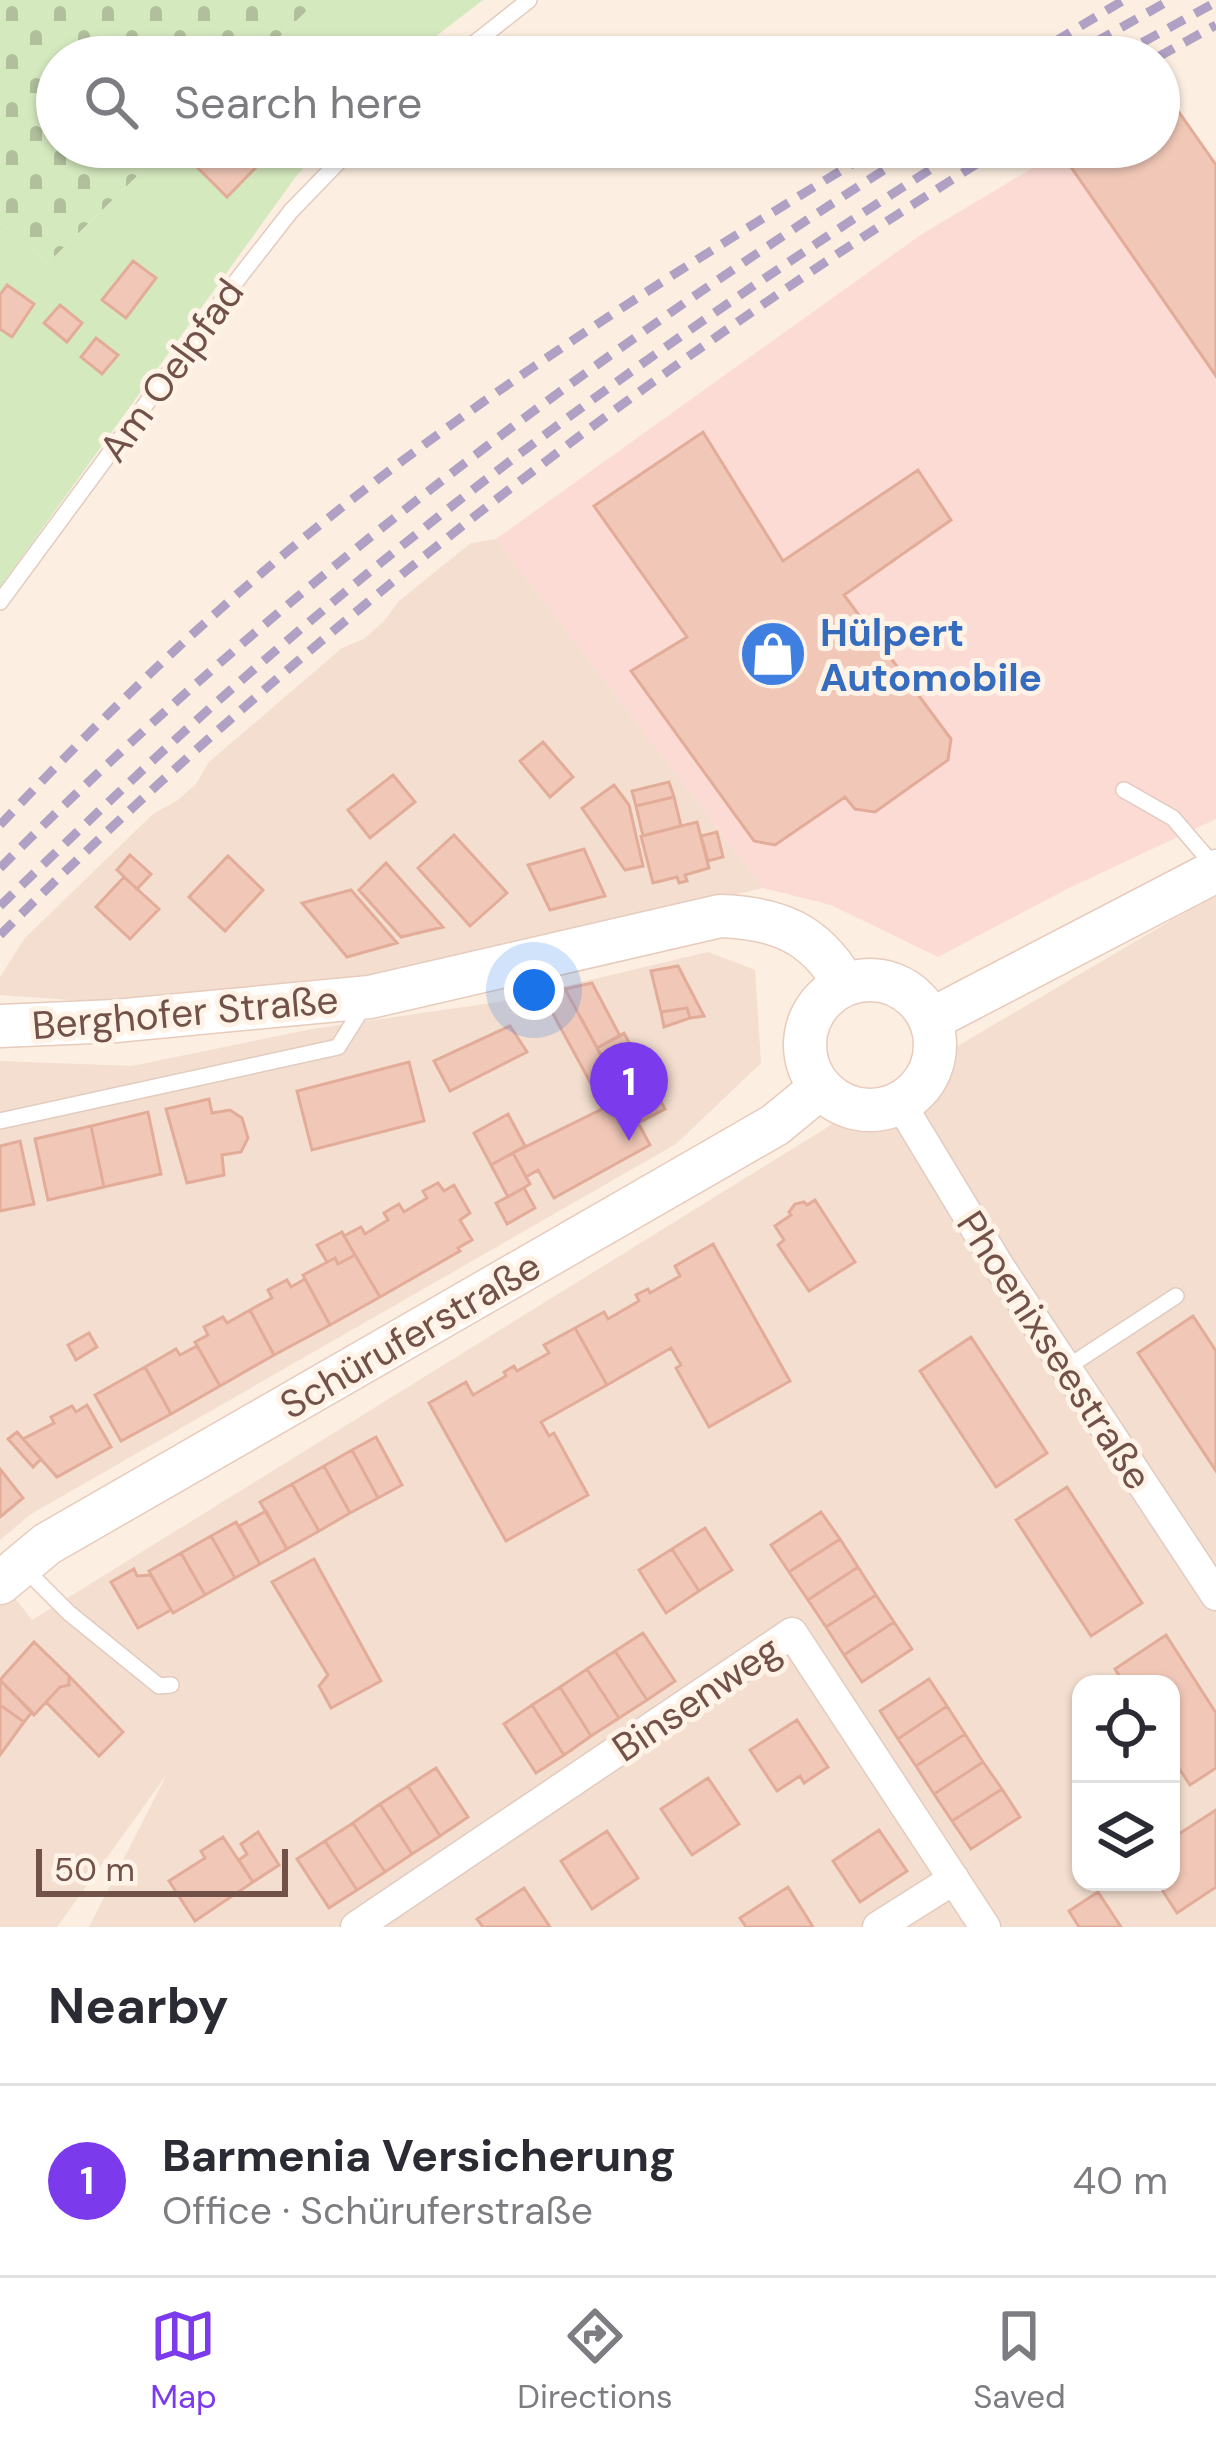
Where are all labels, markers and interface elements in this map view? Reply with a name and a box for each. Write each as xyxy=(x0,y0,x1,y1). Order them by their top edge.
search box xyxy=(36,36,1180,168)
icon: search xyxy=(78,69,144,135)
text: Search here xyxy=(174,73,422,132)
street label: Am Oelpfad xyxy=(88,268,255,472)
place label: Hülpert Automobile xyxy=(820,607,1042,703)
shop icon: Hülpert Automobile xyxy=(738,619,808,689)
your location xyxy=(504,960,564,1020)
street label: Berghofer Straße xyxy=(30,974,340,1051)
pin: 1 xyxy=(590,1042,668,1141)
street label: Phoenixseestraße xyxy=(945,1201,1164,1499)
street label: Schüruferstraße xyxy=(271,1240,550,1431)
street label: Binsenweg xyxy=(602,1624,790,1773)
map controls xyxy=(1072,1675,1180,1891)
button: locate xyxy=(1072,1675,1180,1783)
button: layers xyxy=(1072,1783,1180,1891)
scale bar xyxy=(36,1843,288,1896)
text: 50 m xyxy=(54,1848,135,1891)
text: Nearby xyxy=(48,1972,229,2039)
text: Barmenia Versicherung xyxy=(162,2126,676,2185)
text: 1 xyxy=(80,2155,94,2206)
text: 40 m xyxy=(1073,2155,1168,2206)
text: Office · Schüruferstraße xyxy=(162,2185,593,2236)
tab: Map xyxy=(150,2303,217,2418)
tab: Directions xyxy=(517,2303,673,2418)
tab: Saved xyxy=(973,2303,1066,2418)

